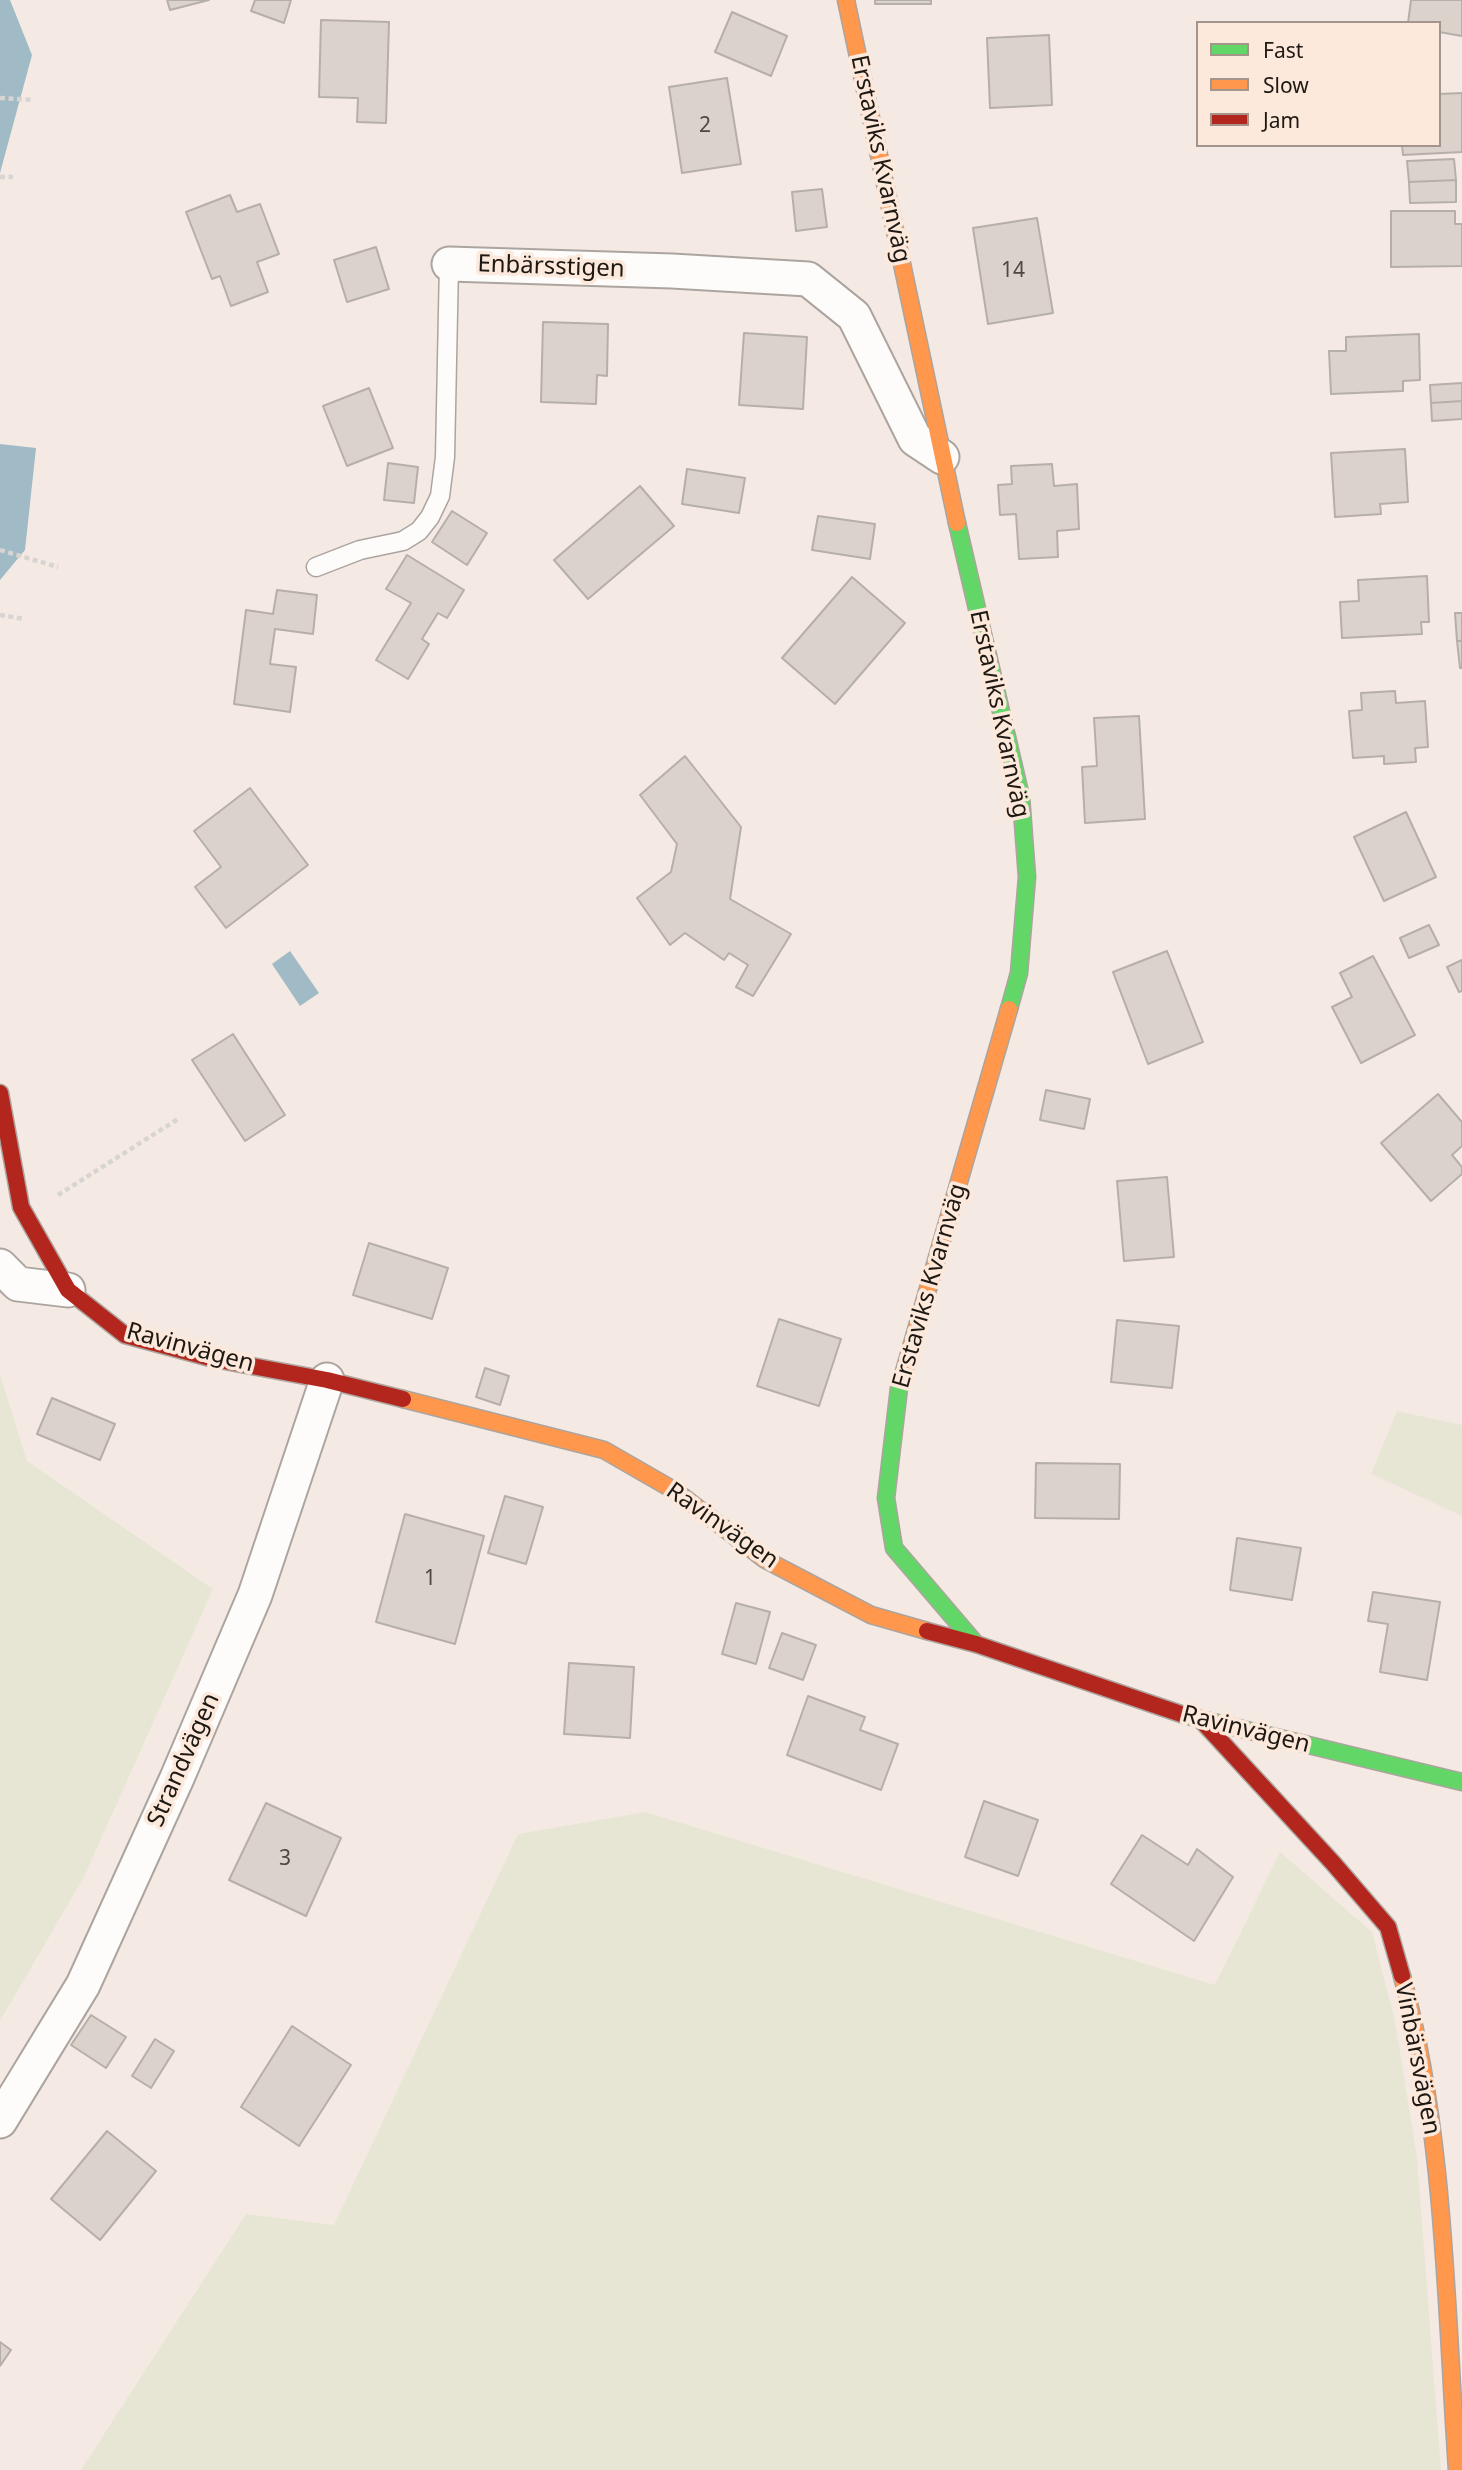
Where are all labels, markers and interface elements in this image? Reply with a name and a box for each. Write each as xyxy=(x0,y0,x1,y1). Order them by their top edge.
legend xyxy=(1196,21,1441,147)
text: Fast xyxy=(1263,36,1303,64)
street label: Erstaviks Kvarnväg xyxy=(844,53,916,265)
text: Slow xyxy=(1263,71,1309,99)
text: Jam xyxy=(1263,106,1300,134)
house number: 2 xyxy=(699,113,711,139)
street label: Enbärsstigen xyxy=(477,250,625,284)
house number: 14 xyxy=(1001,258,1025,284)
street label: Erstaviks Kvarnväg xyxy=(963,608,1035,820)
street label: Erstaviks Kvarnväg xyxy=(887,1180,973,1392)
street label: Ravinvägen xyxy=(123,1317,257,1379)
street label: Ravinvägen xyxy=(660,1477,784,1575)
house number: 1 xyxy=(424,1566,436,1592)
street label: Strandvägen xyxy=(142,1689,226,1831)
street label: Ravinvägen xyxy=(1179,1700,1313,1760)
house number: 3 xyxy=(279,1846,291,1872)
street label: Vinbärsvägen xyxy=(1388,1981,1446,2137)

